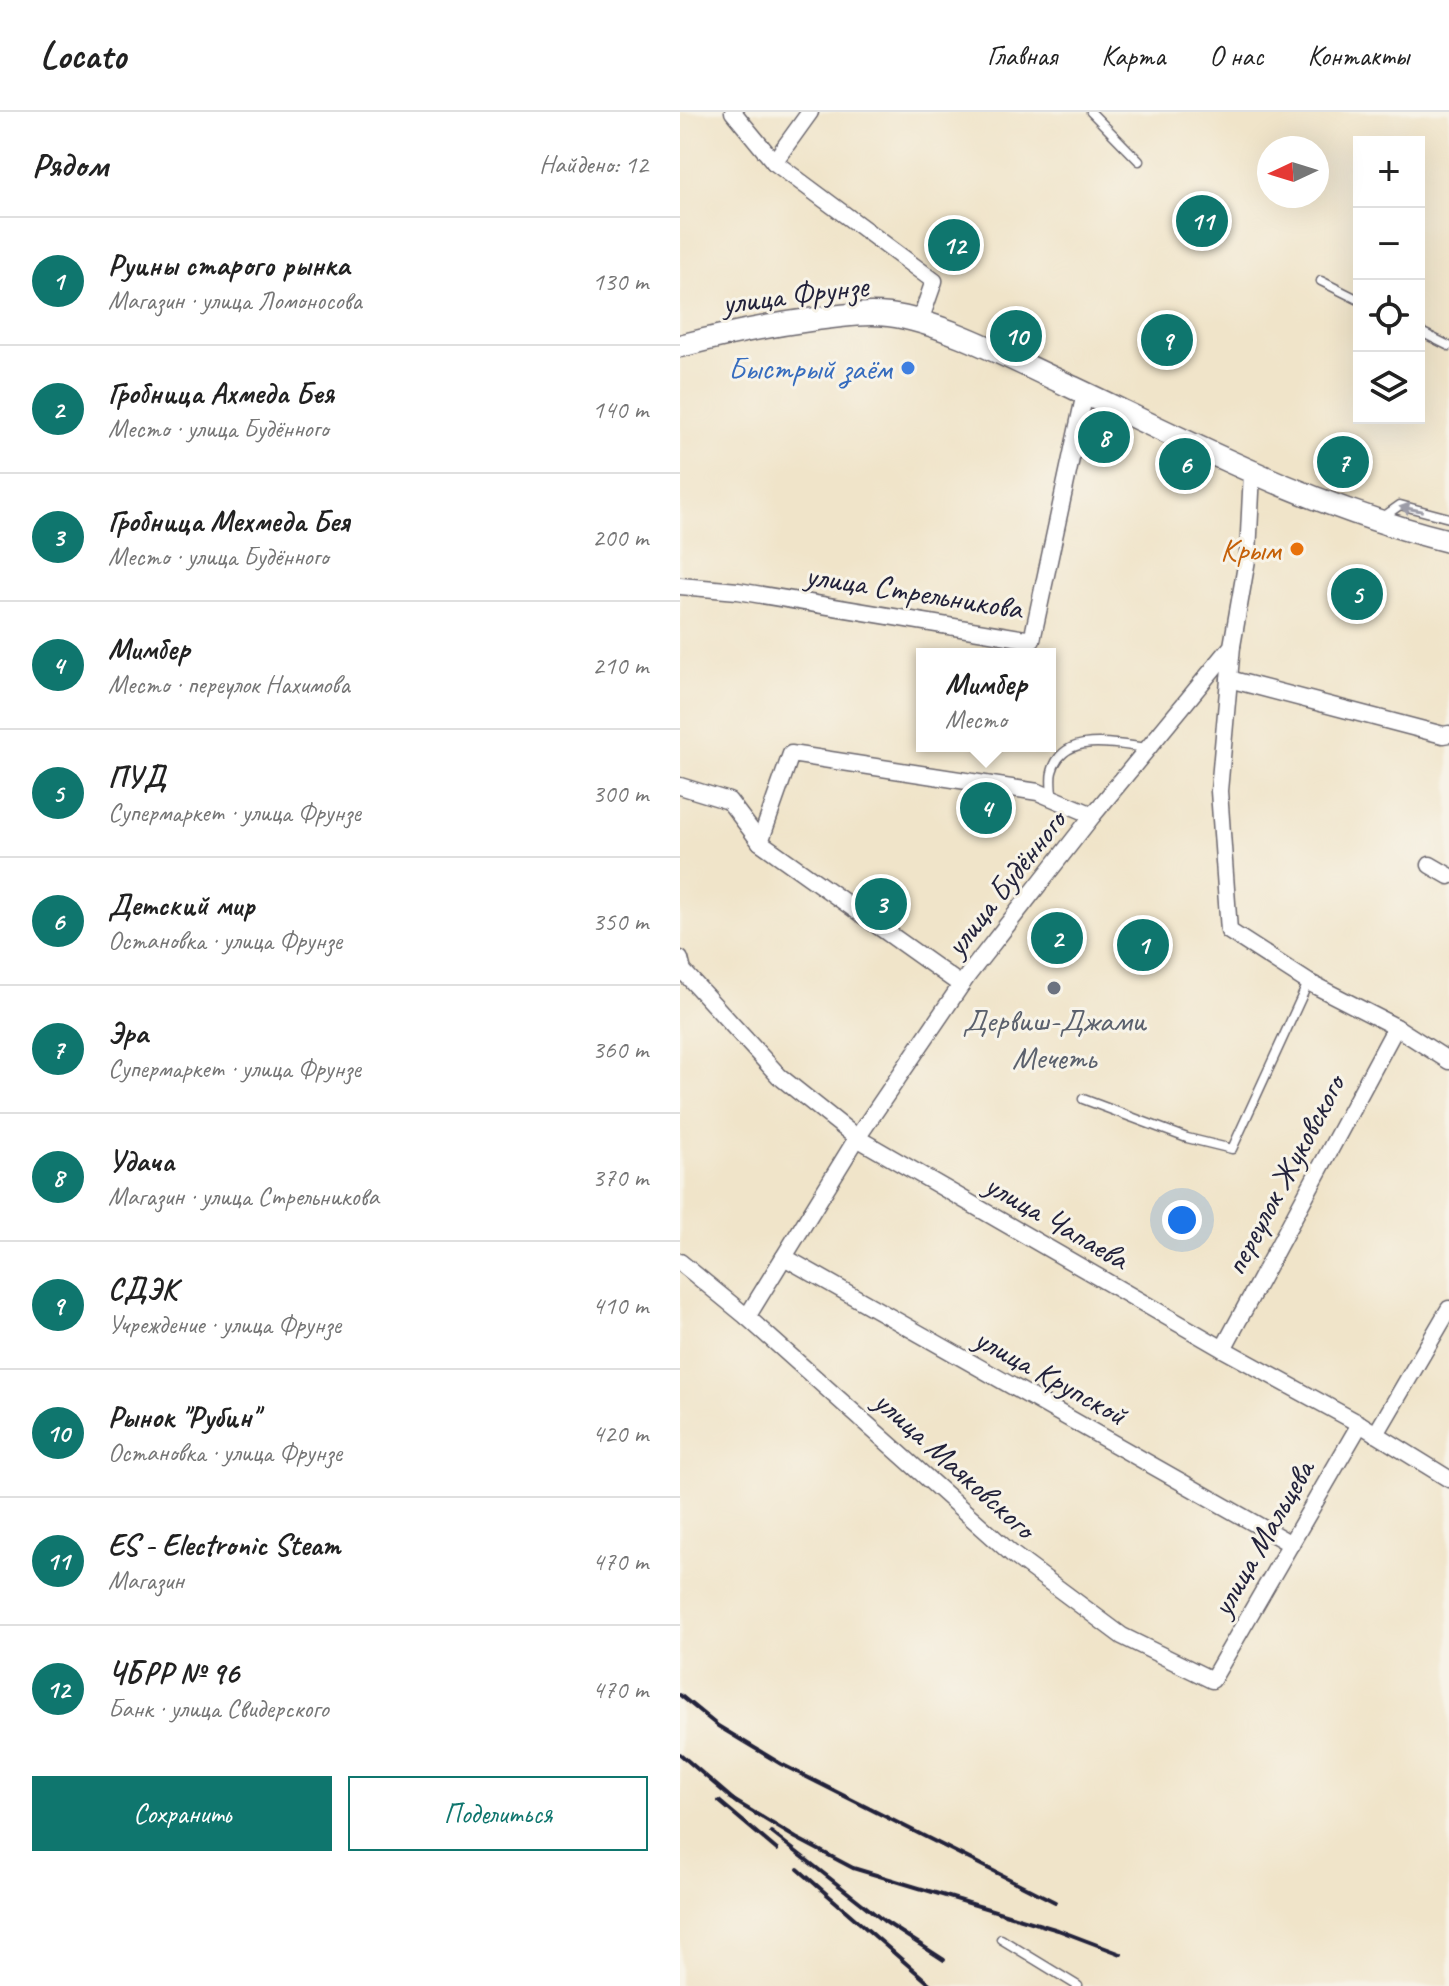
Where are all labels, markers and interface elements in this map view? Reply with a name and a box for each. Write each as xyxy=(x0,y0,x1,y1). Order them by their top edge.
text: Locato xyxy=(40,32,126,79)
text: Главная xyxy=(987,38,1057,73)
text: Карта xyxy=(1101,38,1165,73)
text: О нас xyxy=(1209,38,1263,73)
text: Контакты xyxy=(1307,38,1409,73)
north arrow xyxy=(1257,136,1329,208)
map controls xyxy=(1353,136,1425,424)
button: + xyxy=(1353,136,1425,208)
text: Рядом xyxy=(32,143,108,186)
text: Найдено: 12 xyxy=(539,148,648,181)
pin: 11 xyxy=(1176,191,1228,251)
button: − xyxy=(1353,208,1425,280)
pin: 12 xyxy=(928,215,980,275)
text: Руины старого рынка xyxy=(108,246,349,284)
text: 1 xyxy=(52,265,64,298)
text: 130 m xyxy=(592,265,648,298)
street label: улица Фрунзе xyxy=(718,265,873,324)
button: locate xyxy=(1353,280,1425,352)
text: Магазин · улица Ломоносова xyxy=(108,284,362,317)
pin: 10 xyxy=(990,306,1042,366)
pin: 9 xyxy=(1141,310,1193,370)
place label: Быстрый заём xyxy=(728,348,893,389)
button: layers xyxy=(1353,352,1425,424)
marker: Быстрый заём xyxy=(899,359,917,377)
text: Гробница Ахмеда Бея xyxy=(108,374,334,412)
text: 2 xyxy=(52,393,64,426)
text: 140 m xyxy=(592,393,648,426)
pin: 8 xyxy=(1078,407,1130,467)
text: Место · улица Будённого xyxy=(108,412,329,445)
pin: 7 xyxy=(1317,432,1369,492)
pin: 6 xyxy=(1159,434,1211,494)
text: Гробница Мехмеда Бея xyxy=(108,502,349,540)
one-way arrow xyxy=(1398,503,1423,515)
text: 3 xyxy=(52,521,64,554)
text: 200 m xyxy=(592,521,648,554)
place label: Крым xyxy=(1220,529,1282,570)
text: Место · улица Будённого xyxy=(108,540,329,573)
marker: Крым xyxy=(1288,540,1306,558)
street label: улица Стрельникова xyxy=(801,554,1027,629)
pin: 5 xyxy=(1331,564,1383,624)
text: Мимбер xyxy=(108,630,190,668)
popup xyxy=(916,648,1056,752)
text: 4 xyxy=(52,649,64,682)
text: 210 m xyxy=(592,649,648,682)
text: Мимбер xyxy=(945,665,1027,703)
text: Место · переулок Нахимова xyxy=(108,668,350,701)
text: Место xyxy=(945,703,1007,736)
text: ПУД xyxy=(108,758,166,796)
text: 5 xyxy=(52,777,64,810)
text: 300 m xyxy=(592,777,648,810)
pin: 4 xyxy=(960,778,1012,838)
text: Супермаркет · улица Фрунзе xyxy=(108,796,361,829)
street label: улица Будённого xyxy=(934,799,1077,966)
pin: 3 xyxy=(855,874,907,934)
text: Детский мир xyxy=(108,886,255,924)
text: 6 xyxy=(52,905,64,938)
text: 350 m xyxy=(592,905,648,938)
pin: 2 xyxy=(1031,908,1083,968)
pin: 1 xyxy=(1117,915,1169,975)
text: Остановка · улица Фрунзе xyxy=(108,924,342,957)
marker: Дервиш-Джами Мечеть xyxy=(1045,979,1063,997)
place label: Дервиш-Джами Мечеть xyxy=(962,1000,1147,1078)
text: Эра xyxy=(108,1014,148,1052)
text: 7 xyxy=(52,1033,64,1066)
text: 360 m xyxy=(592,1033,648,1066)
text: Супермаркет · улица Фрунзе xyxy=(108,1052,361,1085)
street label: переулок Жуковского xyxy=(1215,1065,1356,1282)
text: Удача xyxy=(108,1142,174,1180)
text: 8 xyxy=(52,1161,64,1194)
text: 370 m xyxy=(592,1161,648,1194)
street label: улица Чапаева xyxy=(976,1163,1137,1280)
text: Магазин · улица Стрельникова xyxy=(108,1180,379,1213)
your location xyxy=(1162,1200,1202,1240)
text: СДЭК xyxy=(108,1270,177,1308)
text: 9 xyxy=(52,1289,64,1322)
text: 410 m xyxy=(592,1289,648,1322)
text: Учреждение · улица Фрунзе xyxy=(108,1308,341,1341)
street label: улица Крупской xyxy=(966,1317,1136,1436)
street label: улица Маяковского xyxy=(864,1380,1047,1550)
text: Рынок "Рубин" xyxy=(108,1398,258,1436)
text: 10 xyxy=(46,1417,70,1450)
text: 420 m xyxy=(592,1417,648,1450)
text: Остановка · улица Фрунзе xyxy=(108,1436,342,1469)
street label: улица Мальцева xyxy=(1200,1450,1325,1625)
text: ES - Electronic Steam xyxy=(108,1526,340,1564)
text: 11 xyxy=(46,1545,70,1578)
text: 470 m xyxy=(592,1545,648,1578)
text: Магазин xyxy=(108,1564,184,1597)
text: ЧБРР № 96 xyxy=(108,1654,239,1692)
text: 12 xyxy=(46,1673,70,1706)
text: 470 m xyxy=(592,1673,648,1706)
text: Банк · улица Свидерского xyxy=(108,1692,329,1725)
button: Сохранить xyxy=(32,1776,332,1851)
button: Поделиться xyxy=(348,1776,648,1851)

